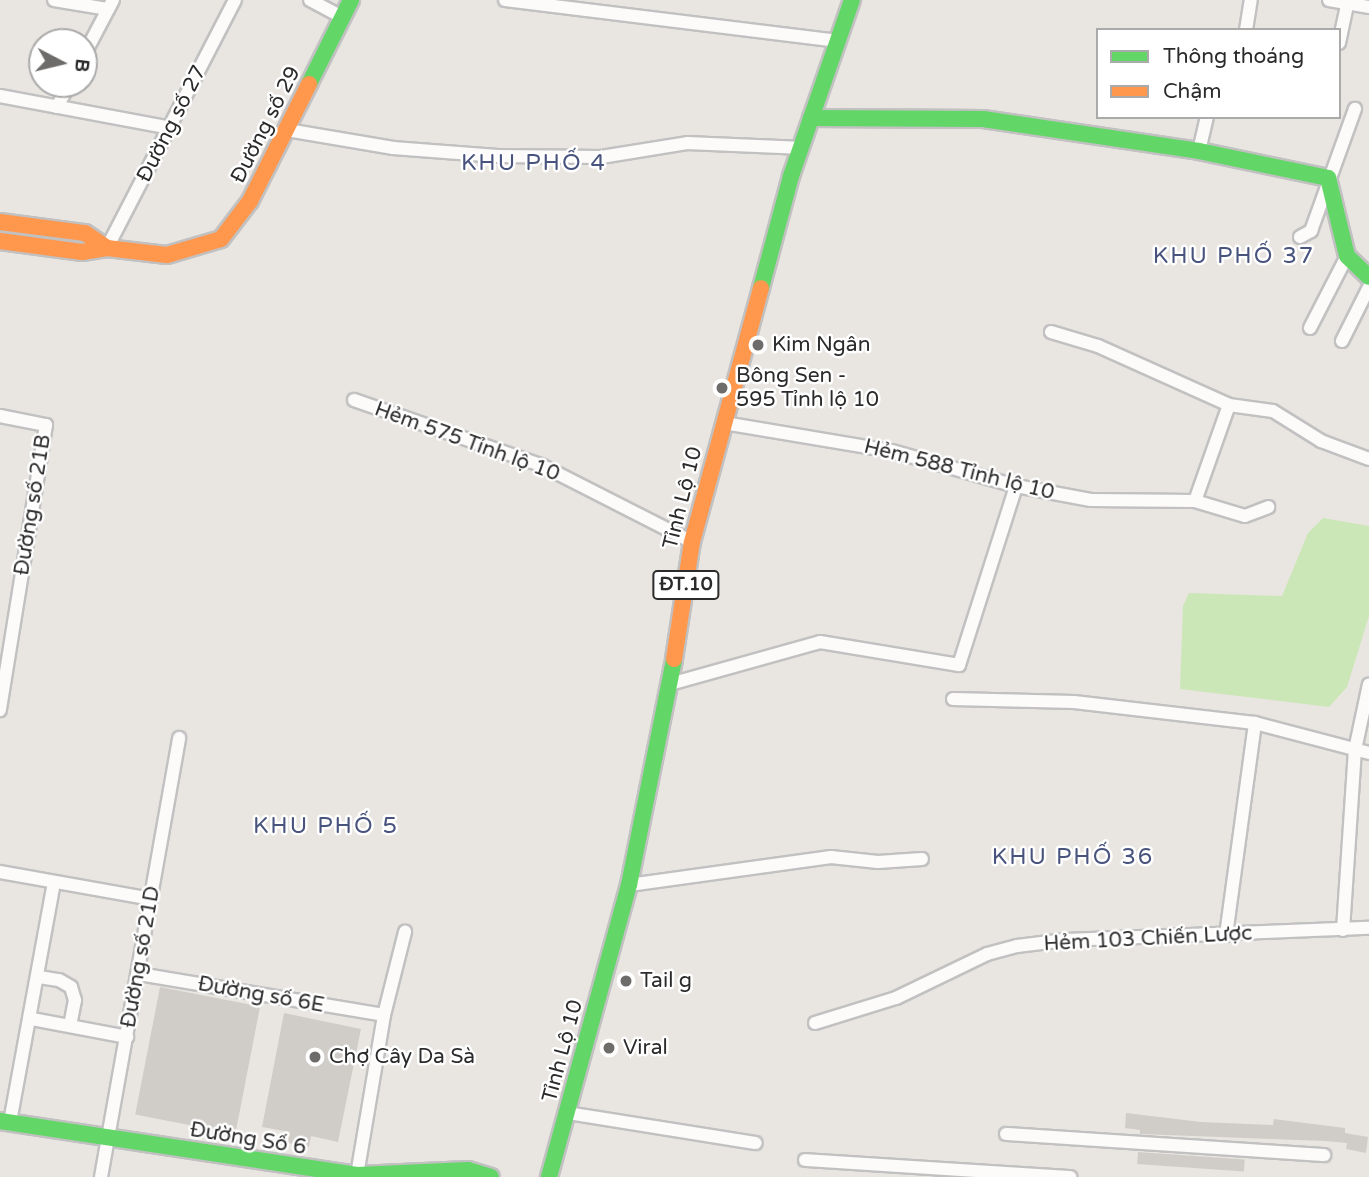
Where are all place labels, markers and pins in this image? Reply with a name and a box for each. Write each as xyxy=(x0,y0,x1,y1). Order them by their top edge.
place label: Kim Ngân xyxy=(772,332,870,358)
marker: Kim Ngân xyxy=(750,337,766,353)
place label: Bông Sen - 595 Tỉnh lộ 10 xyxy=(736,363,879,413)
marker: Bông Sen - 595 Tỉnh lộ 10 xyxy=(714,380,730,396)
place label: Tail g xyxy=(640,968,692,994)
marker: Tail g xyxy=(618,973,634,989)
place label: Viral xyxy=(623,1035,668,1061)
marker: Viral xyxy=(601,1040,617,1056)
place label: Chợ Cây Da Sà xyxy=(329,1044,475,1070)
marker: Chợ Cây Da Sà xyxy=(307,1049,323,1065)

